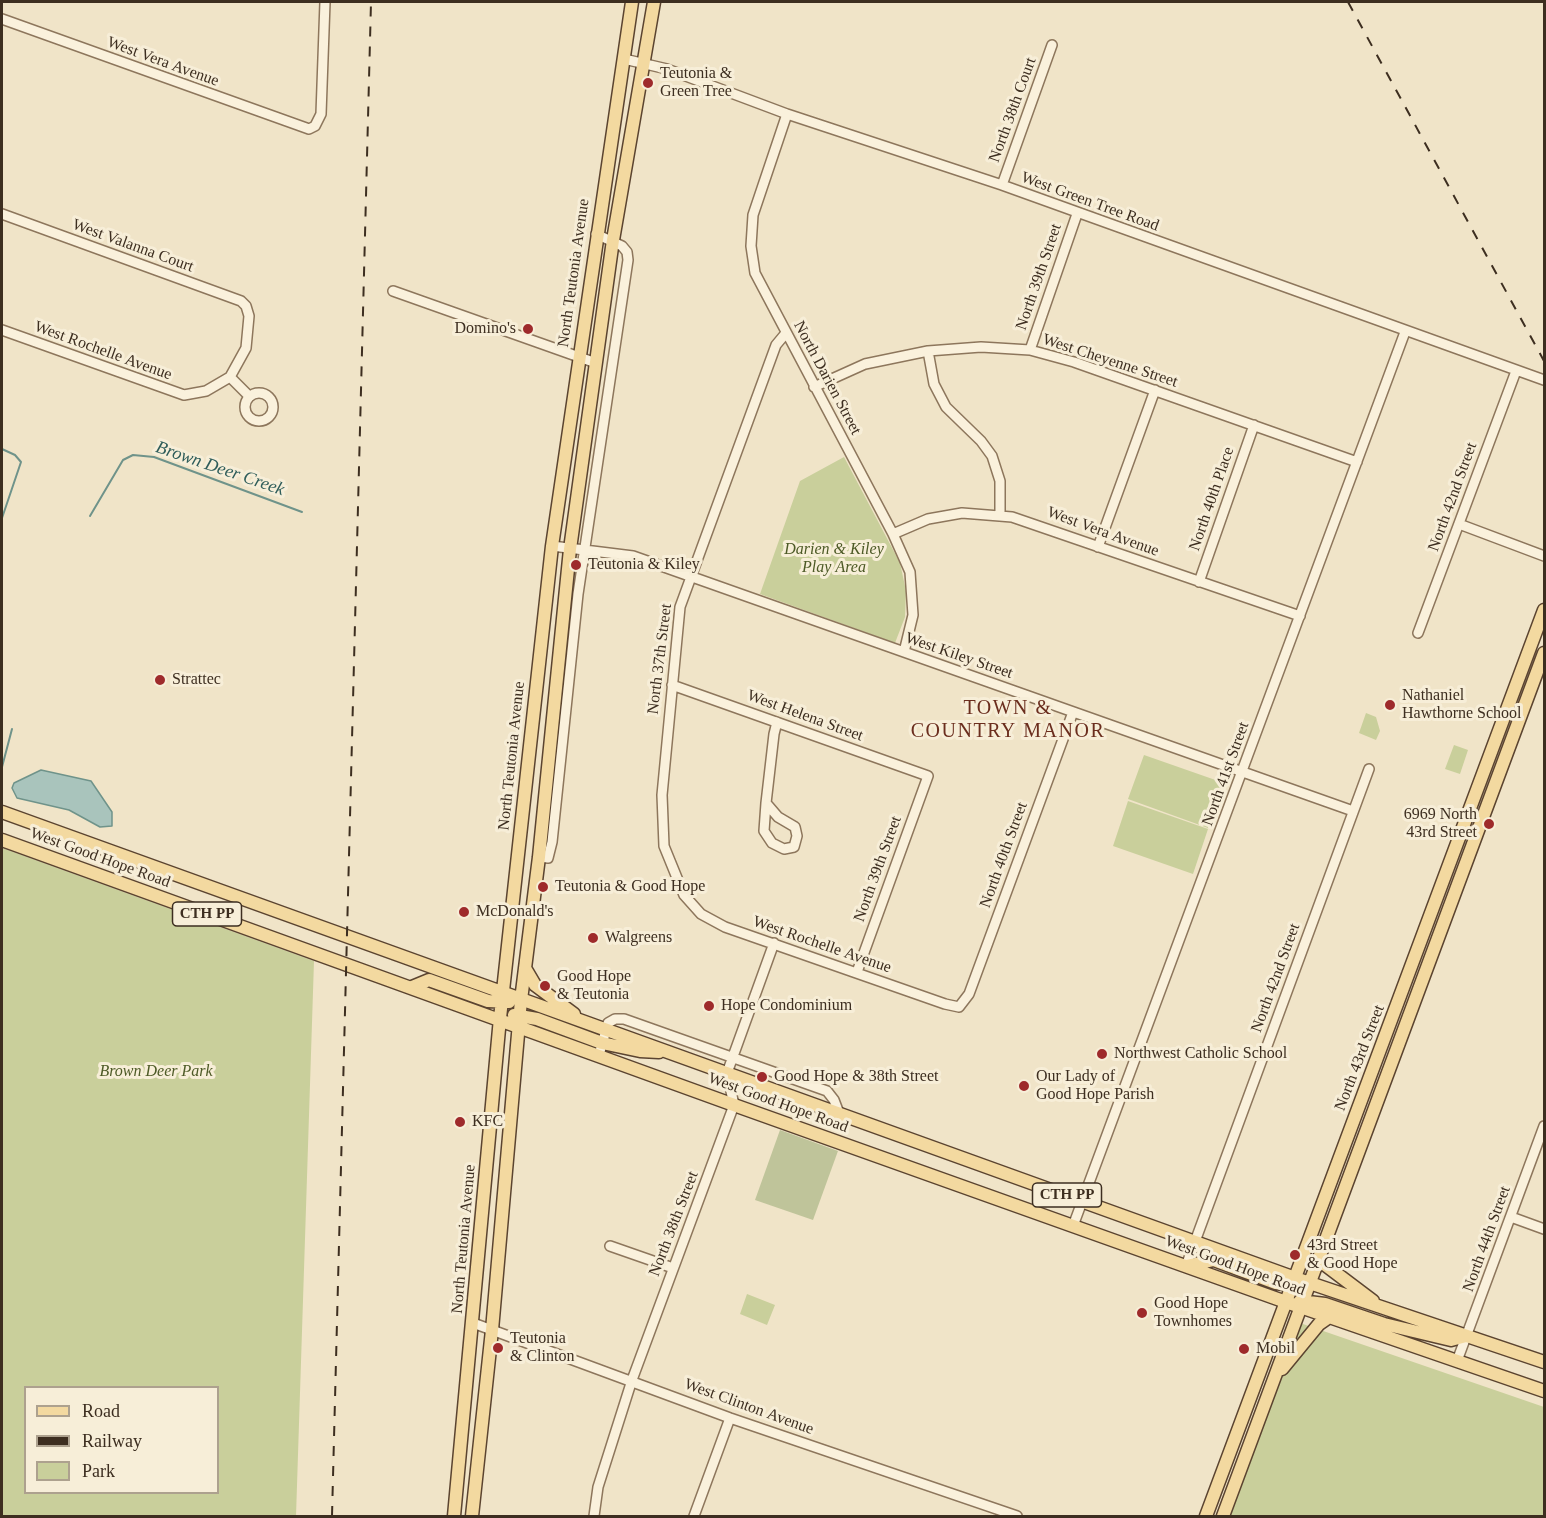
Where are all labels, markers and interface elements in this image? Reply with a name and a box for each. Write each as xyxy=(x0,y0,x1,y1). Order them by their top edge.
street label: West Vera Avenue xyxy=(105,33,221,91)
street label: North 38th Court xyxy=(985,55,1041,165)
place label: Teutonia & Green Tree xyxy=(660,64,732,102)
marker: Teutonia & Green Tree xyxy=(641,76,655,90)
street label: West Green Tree Road xyxy=(1018,168,1162,236)
street label: North Teutonia Avenue xyxy=(554,198,594,348)
street label: West Valanna Court xyxy=(70,215,196,277)
street label: North 39th Street xyxy=(1012,221,1066,333)
street label: West Rochelle Avenue xyxy=(32,317,174,385)
street label: North Darien Street xyxy=(789,318,865,438)
place label: Domino's xyxy=(454,319,516,339)
marker: Domino's xyxy=(521,322,535,336)
street label: West Cheyenne Street xyxy=(1040,330,1180,392)
water label: Brown Deer Creek xyxy=(153,437,287,501)
street label: North 42nd Street xyxy=(1424,440,1482,554)
street label: North 40th Place xyxy=(1185,445,1239,553)
street label: West Vera Avenue xyxy=(1045,503,1161,561)
park label: Darien & Kiley Play Area xyxy=(784,540,884,578)
place label: Teutonia & Kiley xyxy=(588,555,700,575)
marker: Teutonia & Kiley xyxy=(569,558,583,572)
street label: North 37th Street xyxy=(644,603,676,715)
street label: West Kiley Street xyxy=(903,629,1015,683)
place label: Strattec xyxy=(172,670,221,690)
marker: Strattec xyxy=(153,673,167,687)
street label: North Teutonia Avenue xyxy=(495,681,529,831)
street label: West Helena Street xyxy=(744,686,866,746)
place label: Nathaniel Hawthorne School xyxy=(1402,686,1522,724)
district label: TOWN & COUNTRY MANOR xyxy=(911,697,1105,744)
marker: Nathaniel Hawthorne School xyxy=(1383,698,1397,712)
street label: North 41st Street xyxy=(1198,719,1254,829)
street label: North 40th Street xyxy=(976,800,1032,910)
place label: 6969 North 43rd Street xyxy=(1404,805,1477,843)
street label: North 39th Street xyxy=(850,814,906,924)
marker: 6969 North 43rd Street xyxy=(1482,817,1496,831)
street label: West Good Hope Road xyxy=(27,824,173,892)
place label: Teutonia & Good Hope xyxy=(555,877,705,897)
marker: Teutonia & Good Hope xyxy=(536,880,550,894)
road number: CTH PP xyxy=(172,902,242,926)
place label: McDonald's xyxy=(476,902,554,922)
marker: McDonald's xyxy=(457,905,471,919)
street label: West Rochelle Avenue xyxy=(750,912,894,978)
street label: North 42nd Street xyxy=(1247,921,1305,1035)
place label: Walgreens xyxy=(605,928,672,948)
marker: Walgreens xyxy=(586,931,600,945)
place label: Good Hope & Teutonia xyxy=(557,967,631,1005)
marker: Good Hope & Teutonia xyxy=(538,979,552,993)
place label: Hope Condominium xyxy=(721,996,852,1016)
marker: Hope Condominium xyxy=(702,999,716,1013)
street label: North 43rd Street xyxy=(1331,1002,1389,1114)
place label: Northwest Catholic School xyxy=(1114,1044,1287,1064)
marker: Northwest Catholic School xyxy=(1095,1047,1109,1061)
park label: Brown Deer Park xyxy=(99,1062,213,1082)
place label: Good Hope & 38th Street xyxy=(774,1067,938,1087)
place label: Our Lady of Good Hope Parish xyxy=(1036,1067,1154,1105)
street label: West Good Hope Road xyxy=(705,1069,851,1137)
marker: Good Hope & 38th Street xyxy=(755,1070,769,1084)
marker: Our Lady of Good Hope Parish xyxy=(1017,1079,1031,1093)
place label: KFC xyxy=(472,1112,503,1132)
marker: KFC xyxy=(453,1115,467,1129)
street label: North Teutonia Avenue xyxy=(448,1164,480,1314)
street label: North 38th Street xyxy=(645,1169,703,1279)
road number: CTH PP xyxy=(1032,1183,1102,1207)
street label: North 44th Street xyxy=(1459,1184,1515,1294)
street label: West Good Hope Road xyxy=(1162,1232,1308,1300)
place label: 43rd Street & Good Hope xyxy=(1307,1236,1398,1274)
marker: 43rd Street & Good Hope xyxy=(1288,1248,1302,1262)
place label: Good Hope Townhomes xyxy=(1154,1294,1232,1332)
marker: Good Hope Townhomes xyxy=(1135,1306,1149,1320)
place label: Teutonia & Clinton xyxy=(510,1329,574,1367)
place label: Mobil xyxy=(1256,1339,1295,1359)
marker: Teutonia & Clinton xyxy=(491,1341,505,1355)
marker: Mobil xyxy=(1237,1342,1251,1356)
street label: West Clinton Avenue xyxy=(682,1375,816,1439)
legend xyxy=(24,1386,219,1494)
text: Road xyxy=(82,1401,120,1421)
text: Railway xyxy=(82,1431,142,1451)
text: Park xyxy=(82,1461,115,1481)

